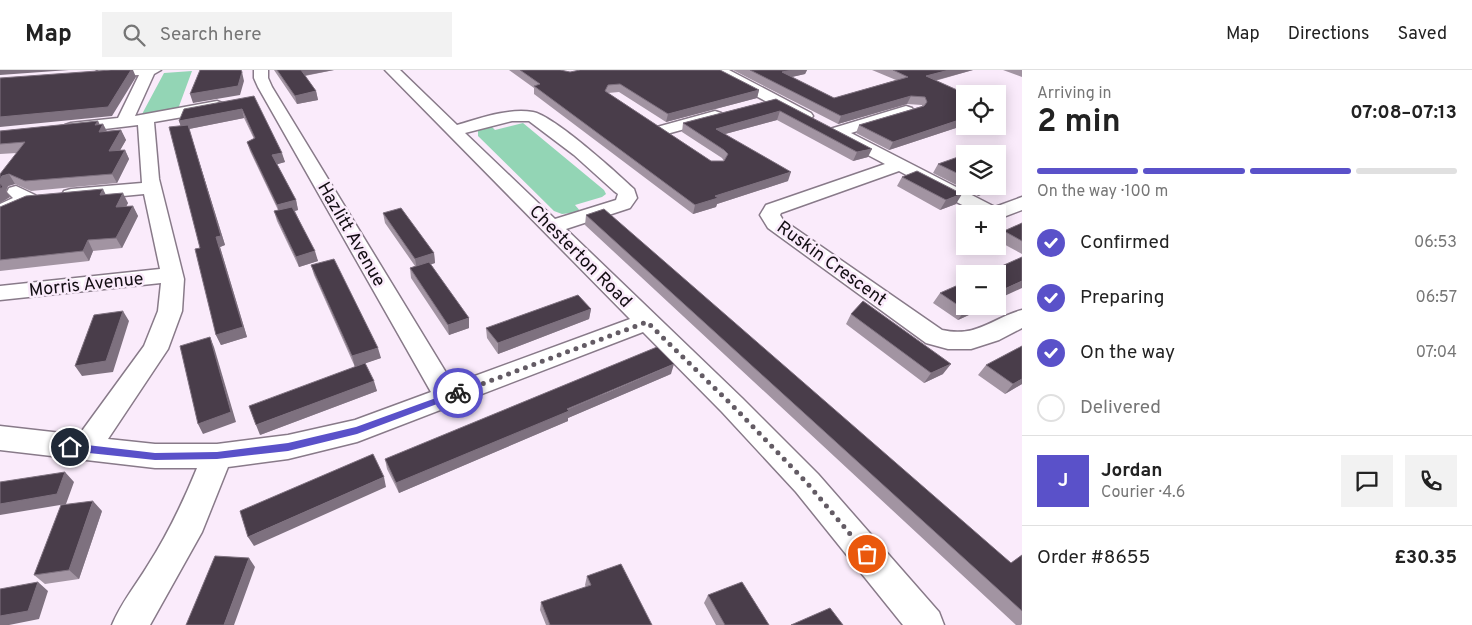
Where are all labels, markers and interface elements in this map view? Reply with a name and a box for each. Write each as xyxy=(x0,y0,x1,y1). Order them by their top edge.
search box xyxy=(102,12,452,57)
text: Map xyxy=(25,20,72,50)
icon: search xyxy=(120,21,148,49)
text: Search here xyxy=(160,23,261,47)
text: Map xyxy=(1226,23,1260,46)
text: Directions xyxy=(1288,23,1370,46)
text: Saved xyxy=(1398,23,1447,46)
text: Arriving in xyxy=(1037,84,1112,104)
map controls xyxy=(956,85,1006,315)
button: locate xyxy=(956,85,1006,135)
text: 07:08–07:13 xyxy=(1350,101,1457,125)
text: 2 min xyxy=(1037,103,1121,143)
button: layers xyxy=(956,145,1006,195)
street label: Hazlitt Avenue xyxy=(312,178,390,291)
text: On the way · 100 m xyxy=(1037,182,1168,202)
street label: Chesterton Road xyxy=(524,201,636,313)
button: + xyxy=(956,205,1006,255)
street label: Ruskin Crescent xyxy=(772,217,891,312)
icon: check xyxy=(1037,229,1065,257)
text: Confirmed xyxy=(1080,231,1170,255)
text: 06:53 xyxy=(1414,233,1457,253)
button: − xyxy=(956,265,1006,315)
street label: Morris Avenue xyxy=(28,268,145,303)
icon: check xyxy=(1037,284,1065,312)
text: Preparing xyxy=(1080,286,1164,310)
text: 06:57 xyxy=(1415,288,1457,308)
icon: check xyxy=(1037,339,1065,367)
text: On the way xyxy=(1080,341,1175,365)
text: 07:04 xyxy=(1416,343,1457,363)
courier xyxy=(433,368,483,418)
icon: bike xyxy=(444,379,472,407)
text: Delivered xyxy=(1080,396,1161,420)
pin xyxy=(49,426,91,468)
icon: home xyxy=(56,433,84,461)
button: chat xyxy=(1341,455,1393,507)
button: phone xyxy=(1405,455,1457,507)
text: Jordan xyxy=(1101,459,1163,483)
text: J xyxy=(1058,469,1068,493)
text: Courier · 4.6 xyxy=(1101,483,1185,503)
pin xyxy=(846,533,888,575)
icon: bag xyxy=(853,540,881,568)
text: Order #8655 xyxy=(1037,546,1150,570)
text: £30.35 xyxy=(1394,546,1457,570)

